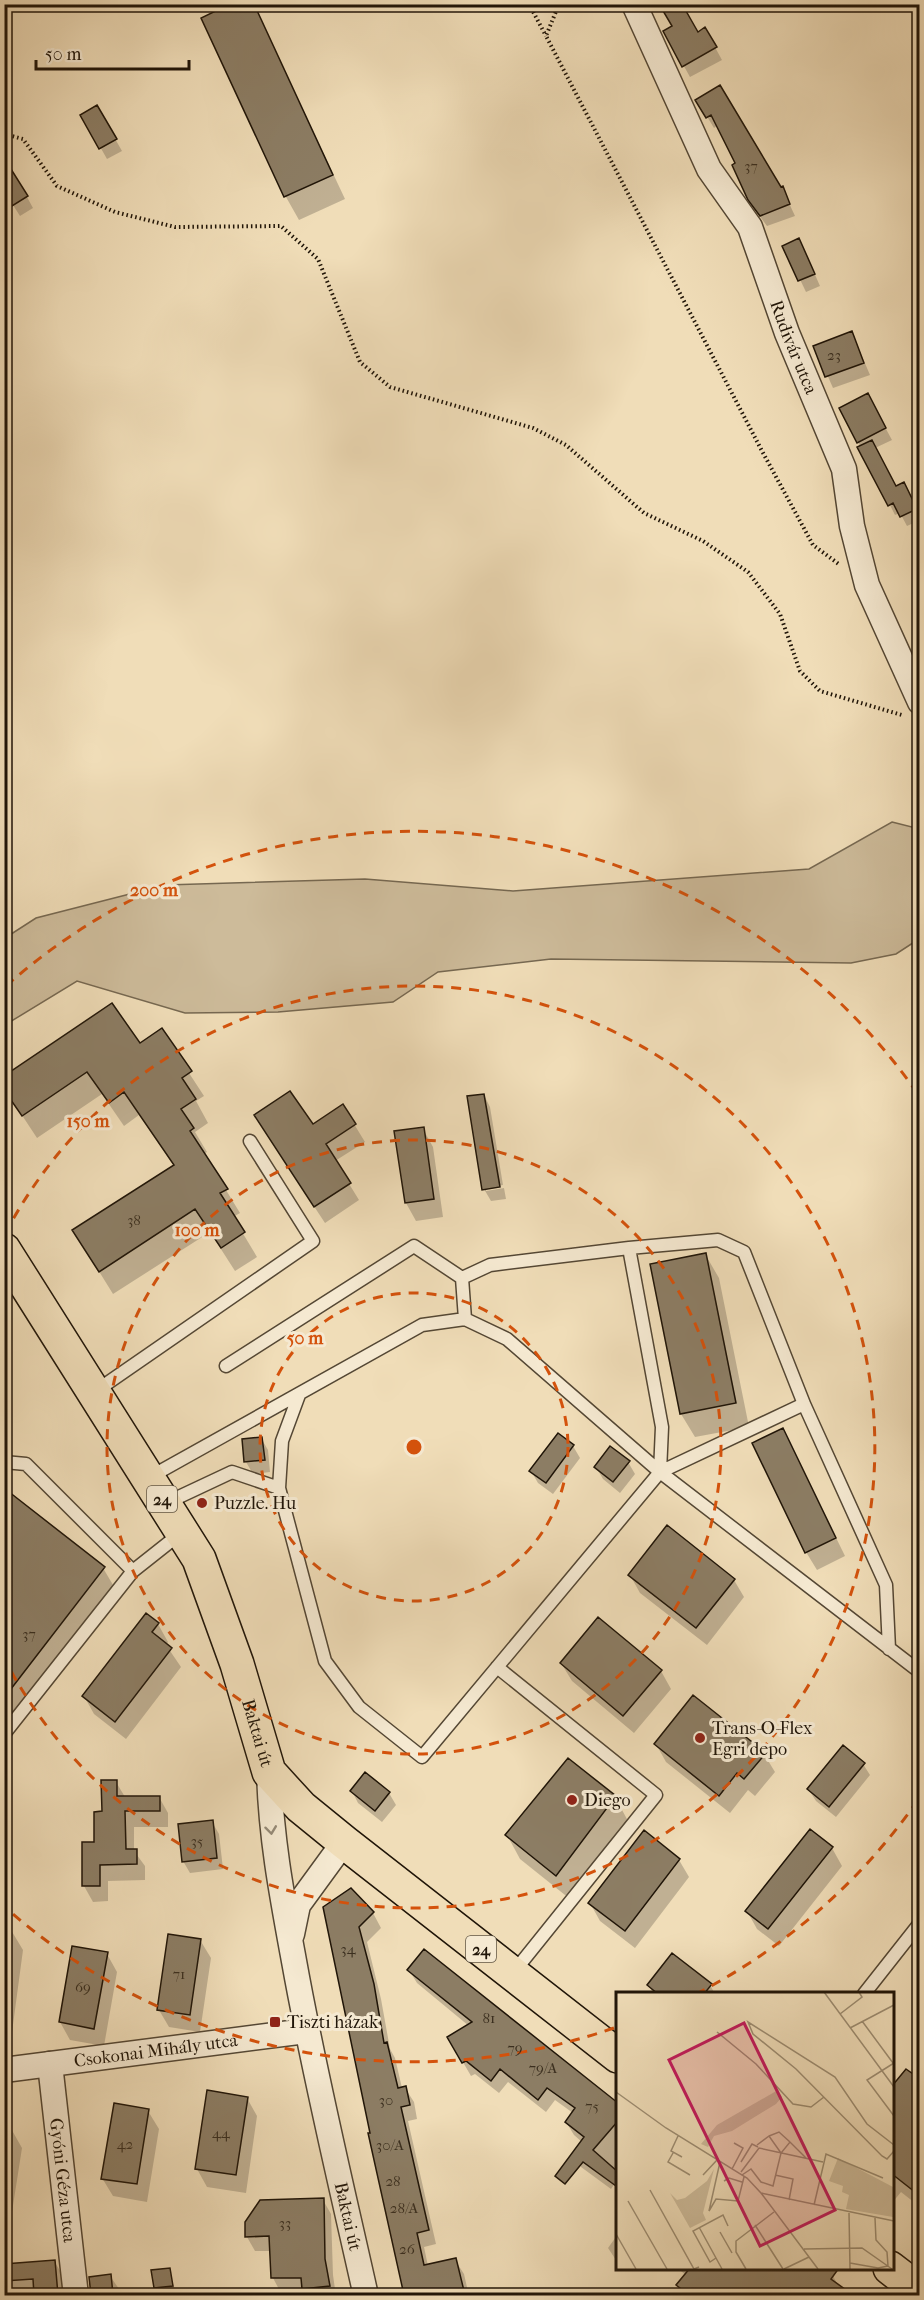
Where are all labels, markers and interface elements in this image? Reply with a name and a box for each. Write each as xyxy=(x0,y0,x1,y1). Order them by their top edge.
scale bar xyxy=(36,33,189,71)
text: 50 m xyxy=(45,44,82,65)
house number: 37 xyxy=(744,157,758,175)
street label: Rudivár utca xyxy=(766,297,822,398)
house number: 23 xyxy=(827,346,841,364)
text: 200 m xyxy=(130,880,179,901)
text: 150 m xyxy=(67,1111,110,1132)
house number: 38 xyxy=(127,1211,141,1229)
text: 100 m xyxy=(174,1220,221,1241)
text: 50 m xyxy=(287,1328,324,1349)
centre of rings xyxy=(404,1437,424,1457)
road number: 24 xyxy=(147,1486,177,1512)
place label: Puzzle. Hu xyxy=(214,1493,296,1514)
marker: Puzzle. Hu xyxy=(195,1496,209,1510)
house number: 37 xyxy=(22,1625,36,1643)
street label: Baktai út xyxy=(237,1697,278,1770)
place label: Trans-O-Flex Egri depo xyxy=(712,1718,813,1760)
marker: Trans-O-Flex Egri depo xyxy=(693,1731,707,1745)
place label: Diego xyxy=(584,1790,631,1811)
marker: Diego xyxy=(565,1793,579,1807)
one-way arrow xyxy=(265,1826,277,1835)
house number: 35 xyxy=(191,1832,203,1850)
road number: 24 xyxy=(466,1936,496,1962)
house number: 34 xyxy=(340,1940,357,1958)
house number: 71 xyxy=(173,1965,185,1983)
house number: 69 xyxy=(75,1978,91,1996)
inset map xyxy=(616,1992,894,2270)
house number: 81 xyxy=(483,2009,495,2027)
place label: Tiszti házak xyxy=(287,2012,379,2033)
marker: Tiszti házak xyxy=(268,2015,282,2029)
street label: Csokonai Mihály utca xyxy=(73,2029,240,2071)
house number: 79 xyxy=(507,2039,523,2057)
house number: 79/A xyxy=(529,2059,558,2077)
house number: 30 xyxy=(379,2091,393,2109)
house number: 75 xyxy=(585,2097,599,2115)
street label: Gyóni Géza utca xyxy=(46,2117,81,2244)
house number: 44 xyxy=(212,2124,231,2142)
house number: 42 xyxy=(117,2135,134,2153)
house number: 30/A xyxy=(376,2136,404,2154)
house number: 28 xyxy=(385,2172,401,2190)
street label: Baktai út xyxy=(330,2180,366,2253)
house number: 28/A xyxy=(390,2199,419,2217)
house number: 33 xyxy=(279,2214,291,2232)
house number: 26 xyxy=(399,2240,416,2258)

